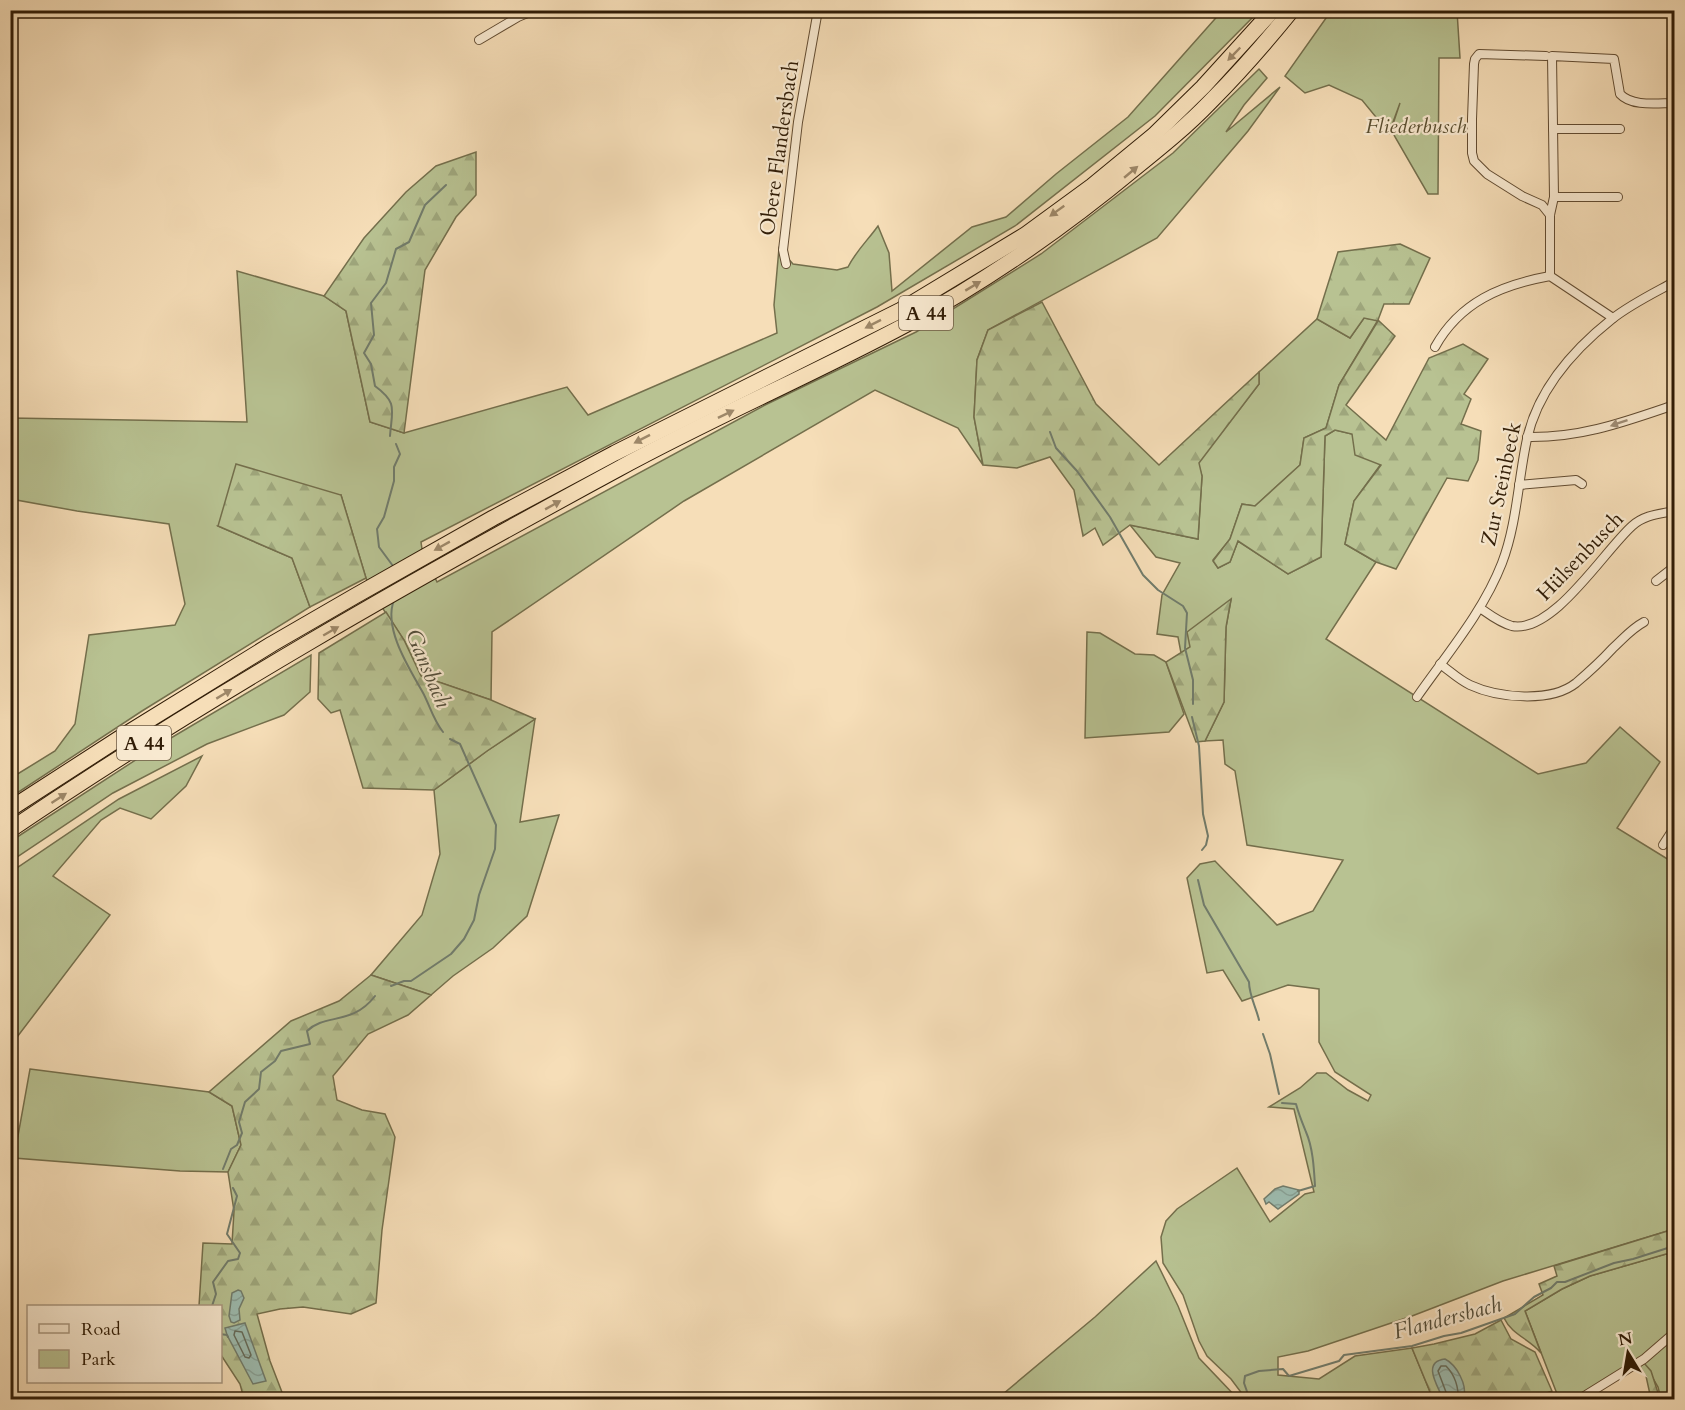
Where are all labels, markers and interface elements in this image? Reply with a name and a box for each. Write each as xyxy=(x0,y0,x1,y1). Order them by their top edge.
one-way arrow xyxy=(1227,47,1241,61)
street label: Obere Flandersbach xyxy=(753,58,806,238)
park label: Fliederbusch xyxy=(1366,112,1467,141)
one-way arrow xyxy=(1123,165,1139,178)
one-way arrow xyxy=(1050,205,1065,217)
one-way arrow xyxy=(965,280,981,291)
road number: A 44 xyxy=(899,296,953,330)
one-way arrow xyxy=(864,319,881,329)
one-way arrow xyxy=(717,409,734,419)
street label: Zur Steinbeck xyxy=(1474,419,1529,549)
one-way arrow xyxy=(1610,419,1628,429)
one-way arrow xyxy=(634,435,651,444)
one-way arrow xyxy=(545,500,562,510)
street label: Hülsenbusch xyxy=(1530,505,1631,607)
one-way arrow xyxy=(434,541,451,551)
water label: Gansbach xyxy=(398,624,458,713)
one-way arrow xyxy=(323,625,339,636)
one-way arrow xyxy=(216,689,233,699)
road number: A 44 xyxy=(117,726,171,760)
one-way arrow xyxy=(51,793,67,804)
water label: Flandersbach xyxy=(1390,1289,1505,1347)
legend xyxy=(27,1305,222,1383)
text: Road xyxy=(81,1317,121,1342)
north arrow xyxy=(1598,1323,1658,1383)
text: N xyxy=(1616,1327,1634,1351)
text: Park xyxy=(81,1347,116,1372)

